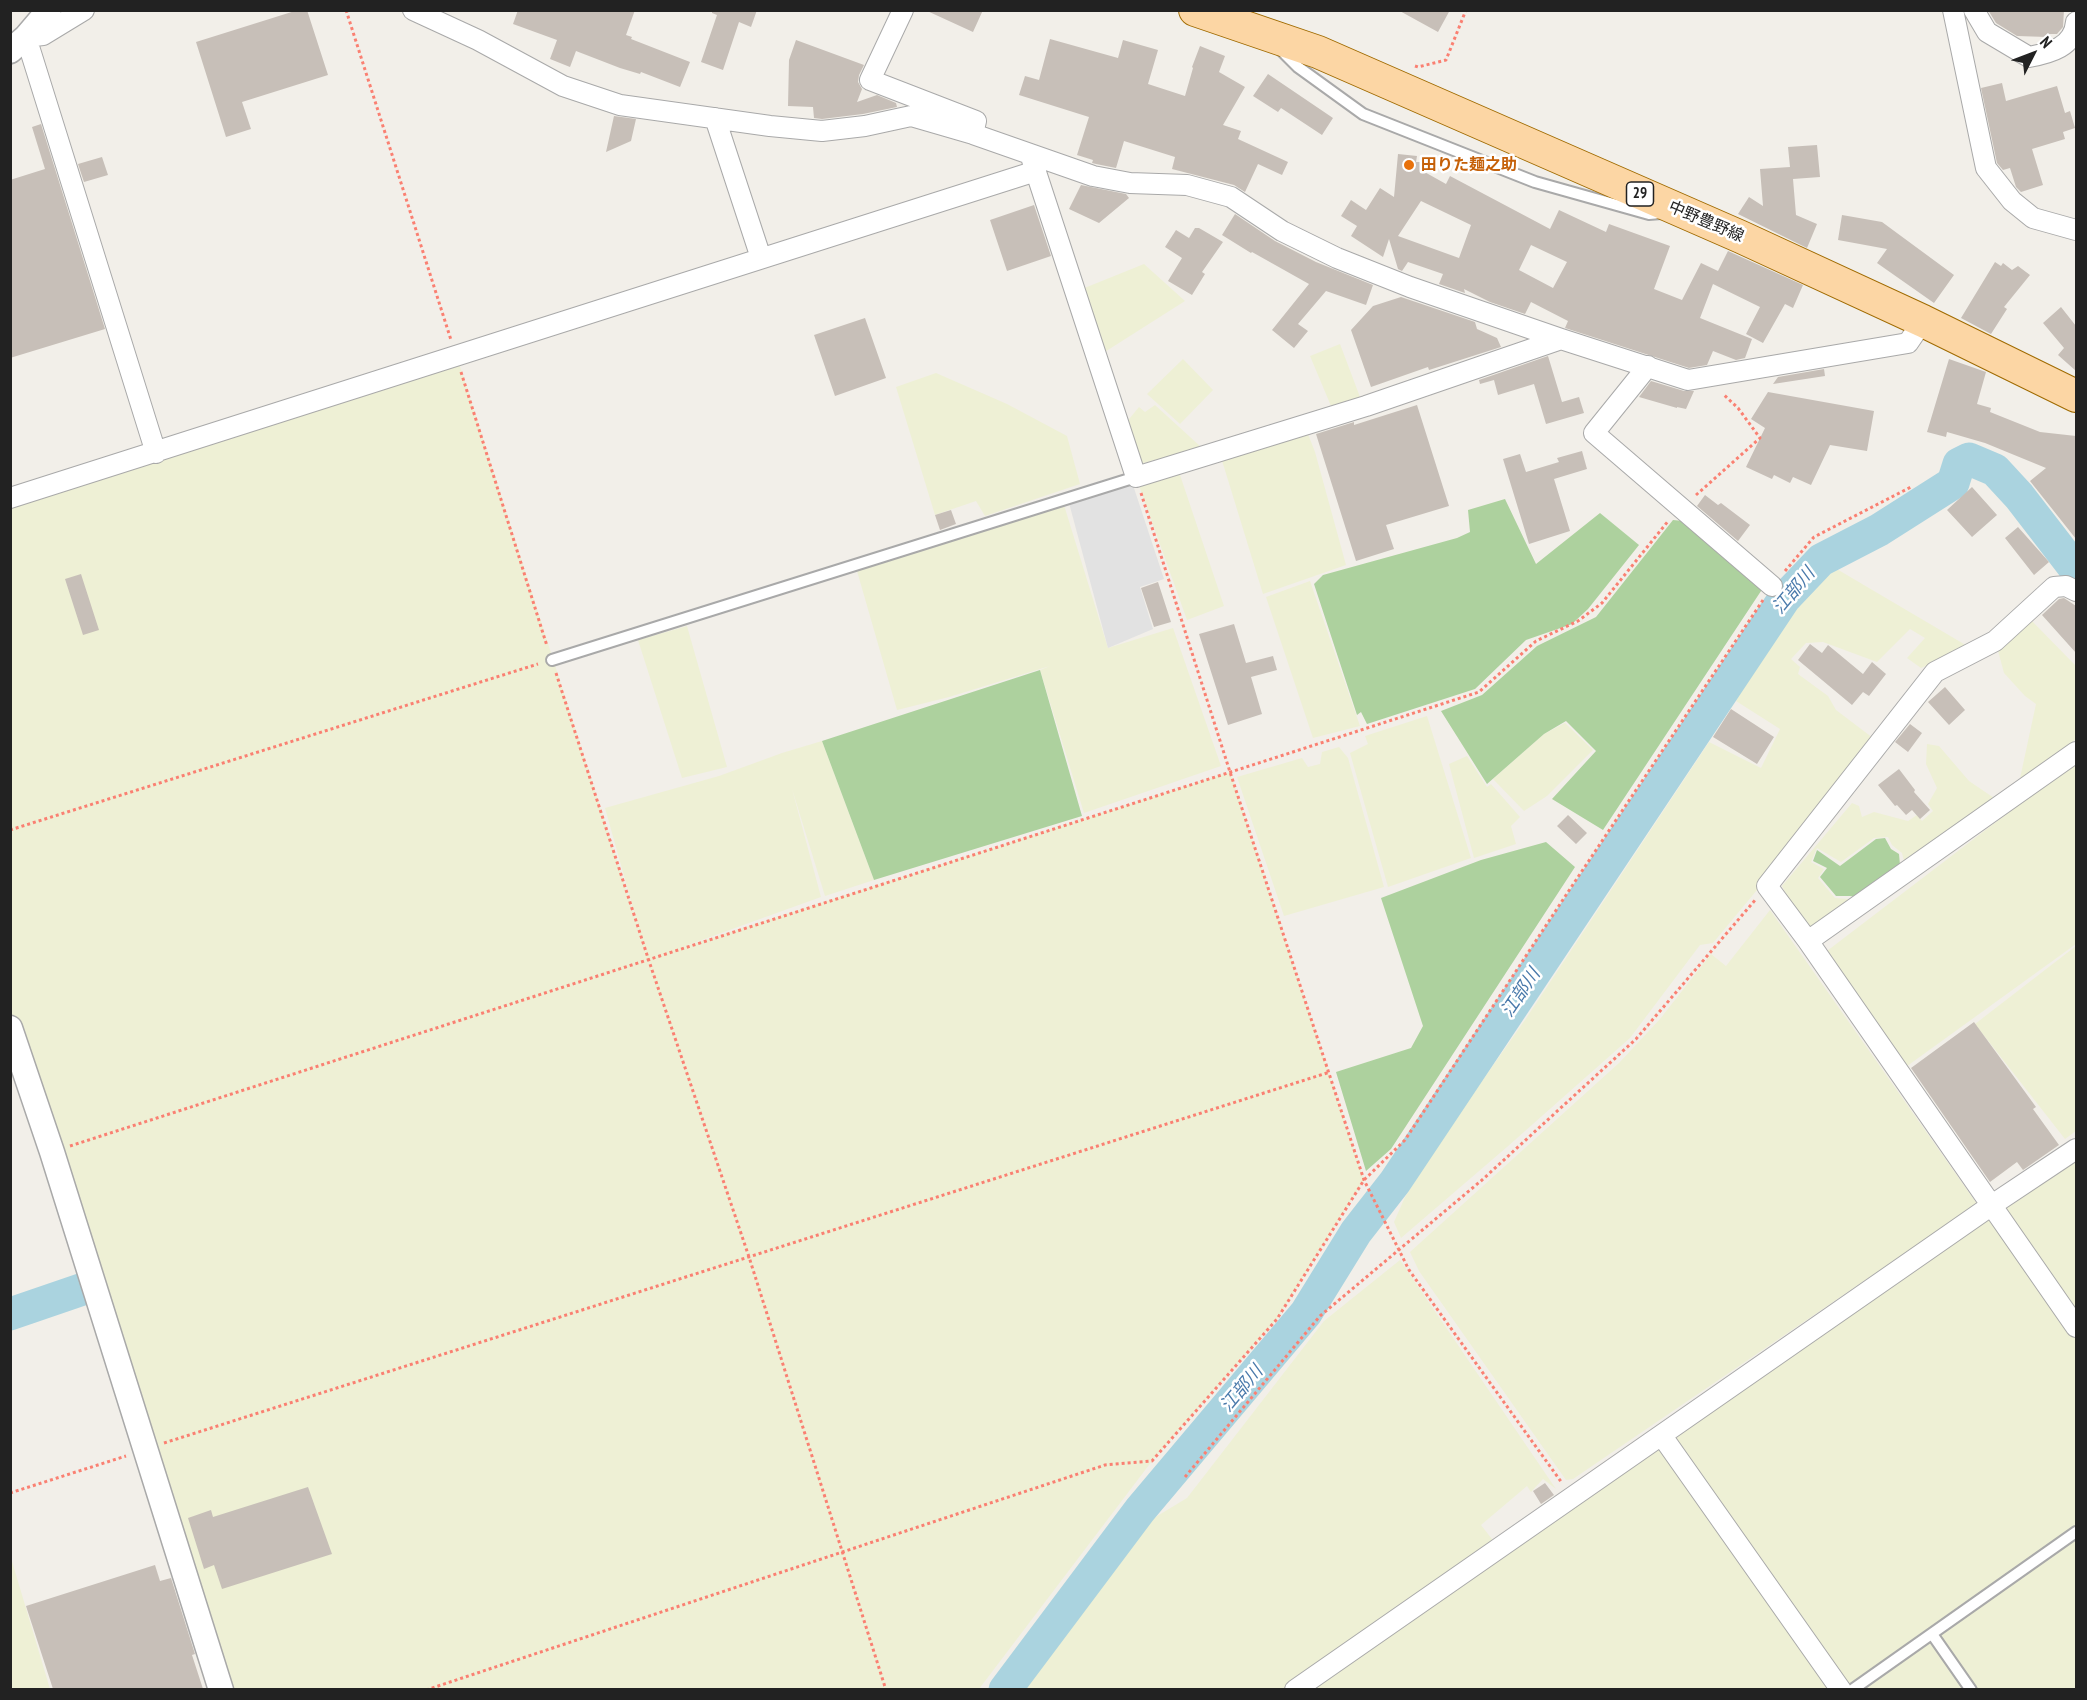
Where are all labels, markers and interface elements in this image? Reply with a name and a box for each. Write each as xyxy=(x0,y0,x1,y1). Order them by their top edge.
north arrow xyxy=(2003,24,2063,84)
text: N xyxy=(2036,32,2057,52)
place label: 田りた麺之助 xyxy=(1421,155,1517,175)
marker: 田りた麺之助 xyxy=(1402,158,1416,172)
road number: 29 xyxy=(1626,182,1654,206)
street label: 中野豊野線 xyxy=(1665,198,1747,246)
water label: 江部川 xyxy=(1768,563,1820,619)
water label: 江部川 xyxy=(1497,965,1545,1021)
water label: 江部川 xyxy=(1216,1361,1268,1417)

